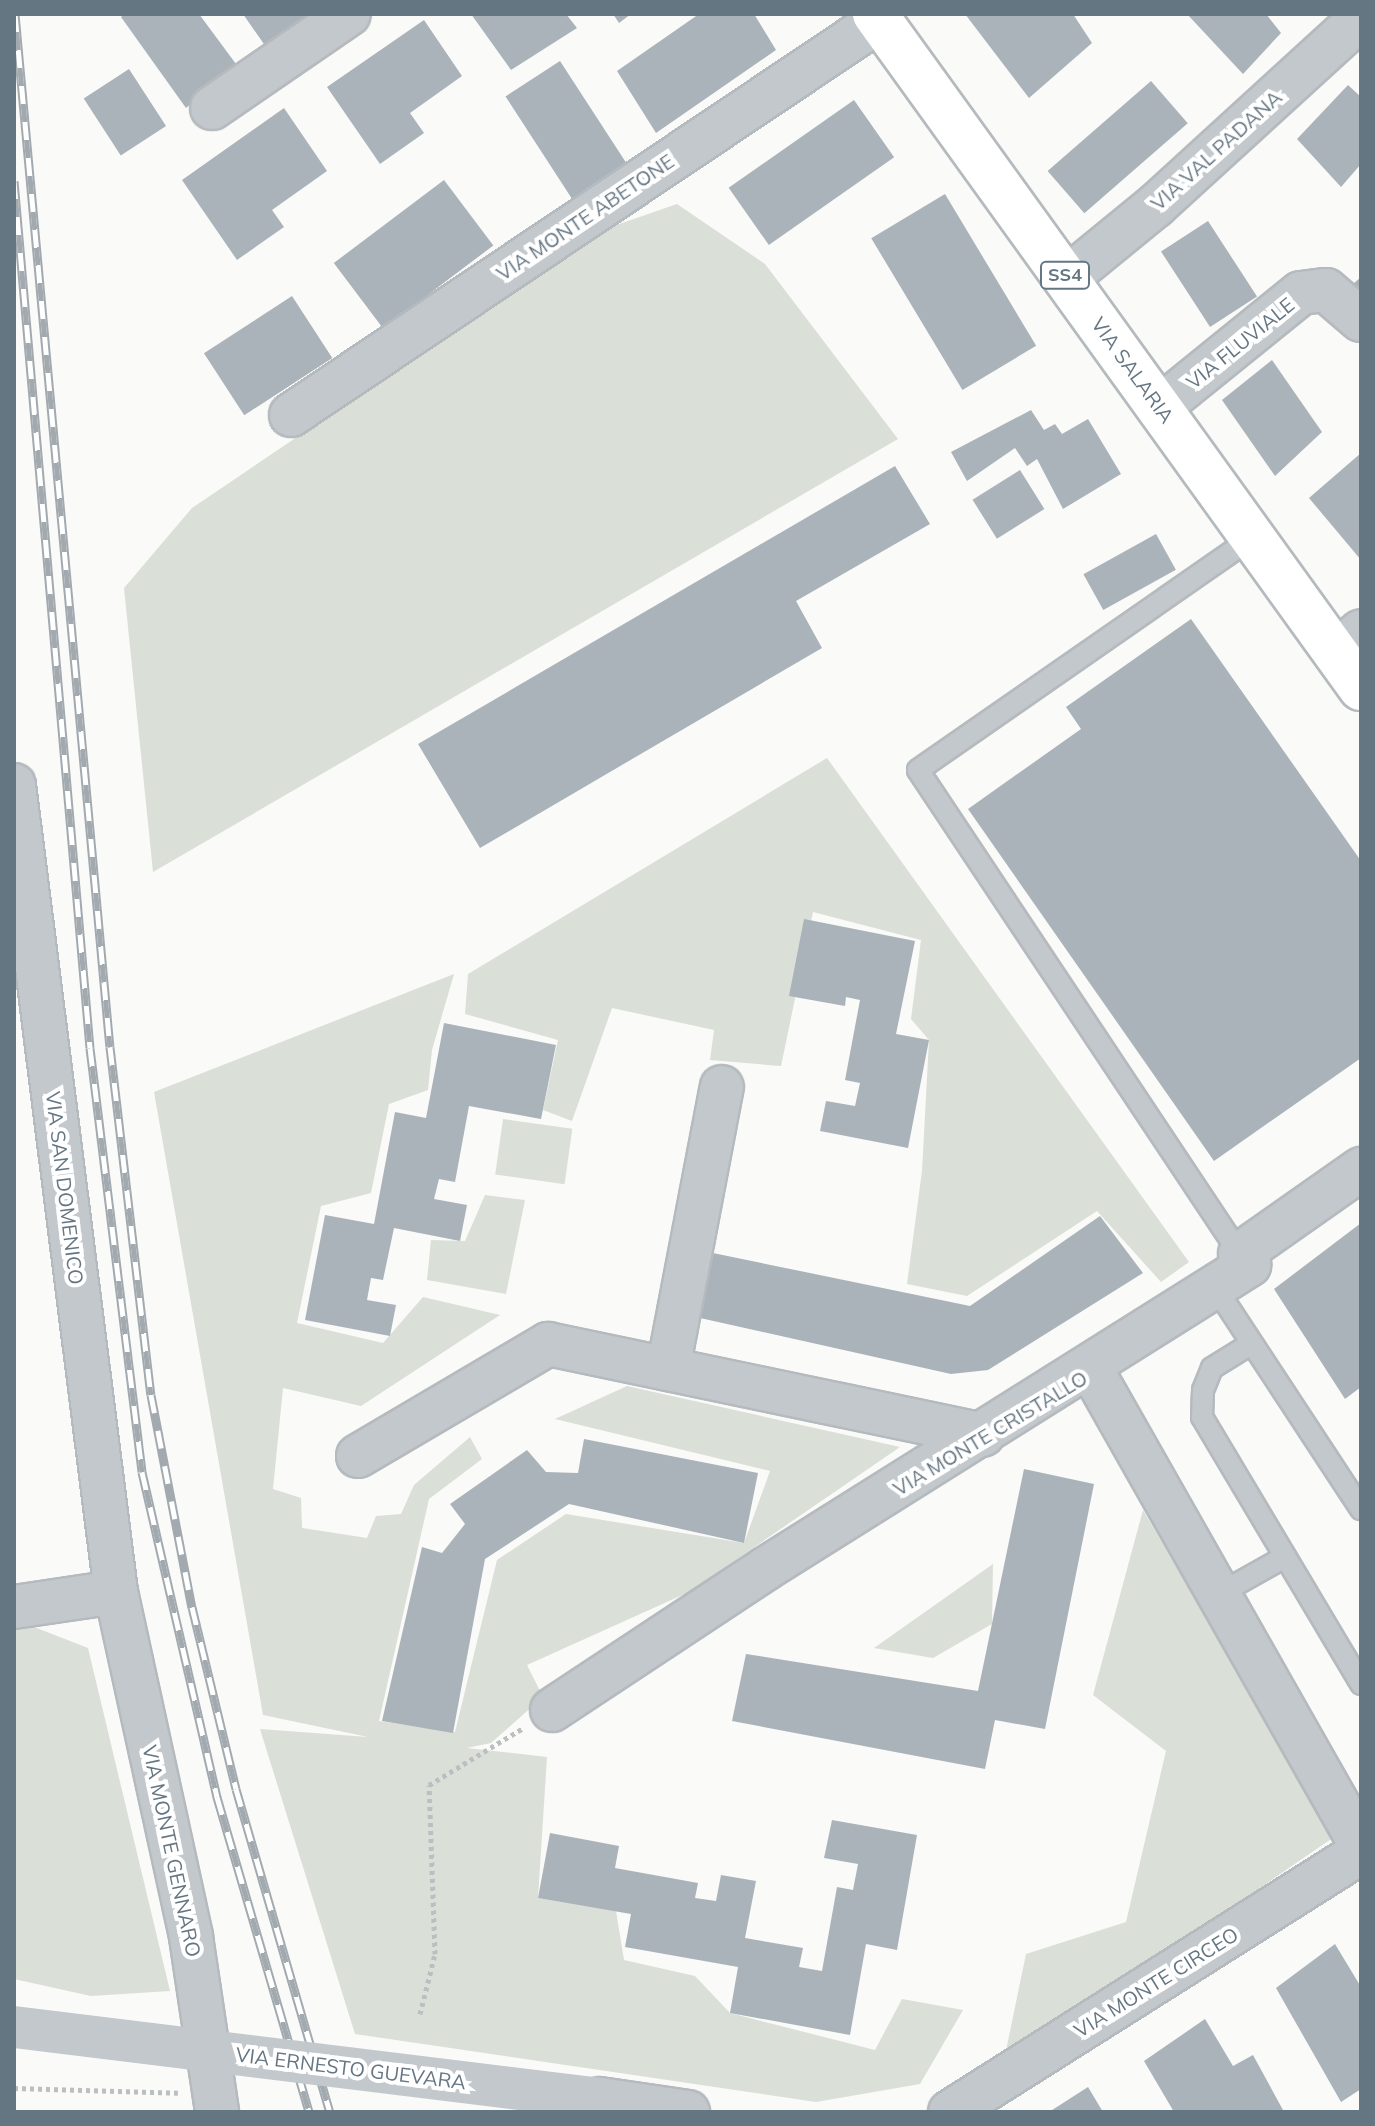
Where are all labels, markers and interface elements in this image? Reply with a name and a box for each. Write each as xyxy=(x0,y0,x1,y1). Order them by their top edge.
street label: VIA VAL PADANA xyxy=(1146,85,1286,215)
street label: VIA MONTE ABETONE xyxy=(492,149,678,285)
road number: SS4 xyxy=(1039,261,1091,289)
street label: VIA FLUVIALE xyxy=(1181,292,1299,394)
street label: VIA SALARIA xyxy=(1087,312,1179,428)
street label: VIA SAN DOMENICO xyxy=(41,1090,89,1286)
street label: VIA MONTE CRISTALLO xyxy=(889,1365,1091,1501)
street label: VIA MONTE GENNARO xyxy=(138,1743,206,1959)
street label: VIA MONTE CIRCEO xyxy=(1069,1922,1243,2042)
street label: VIA ERNESTO GUEVARA xyxy=(234,2042,468,2094)

